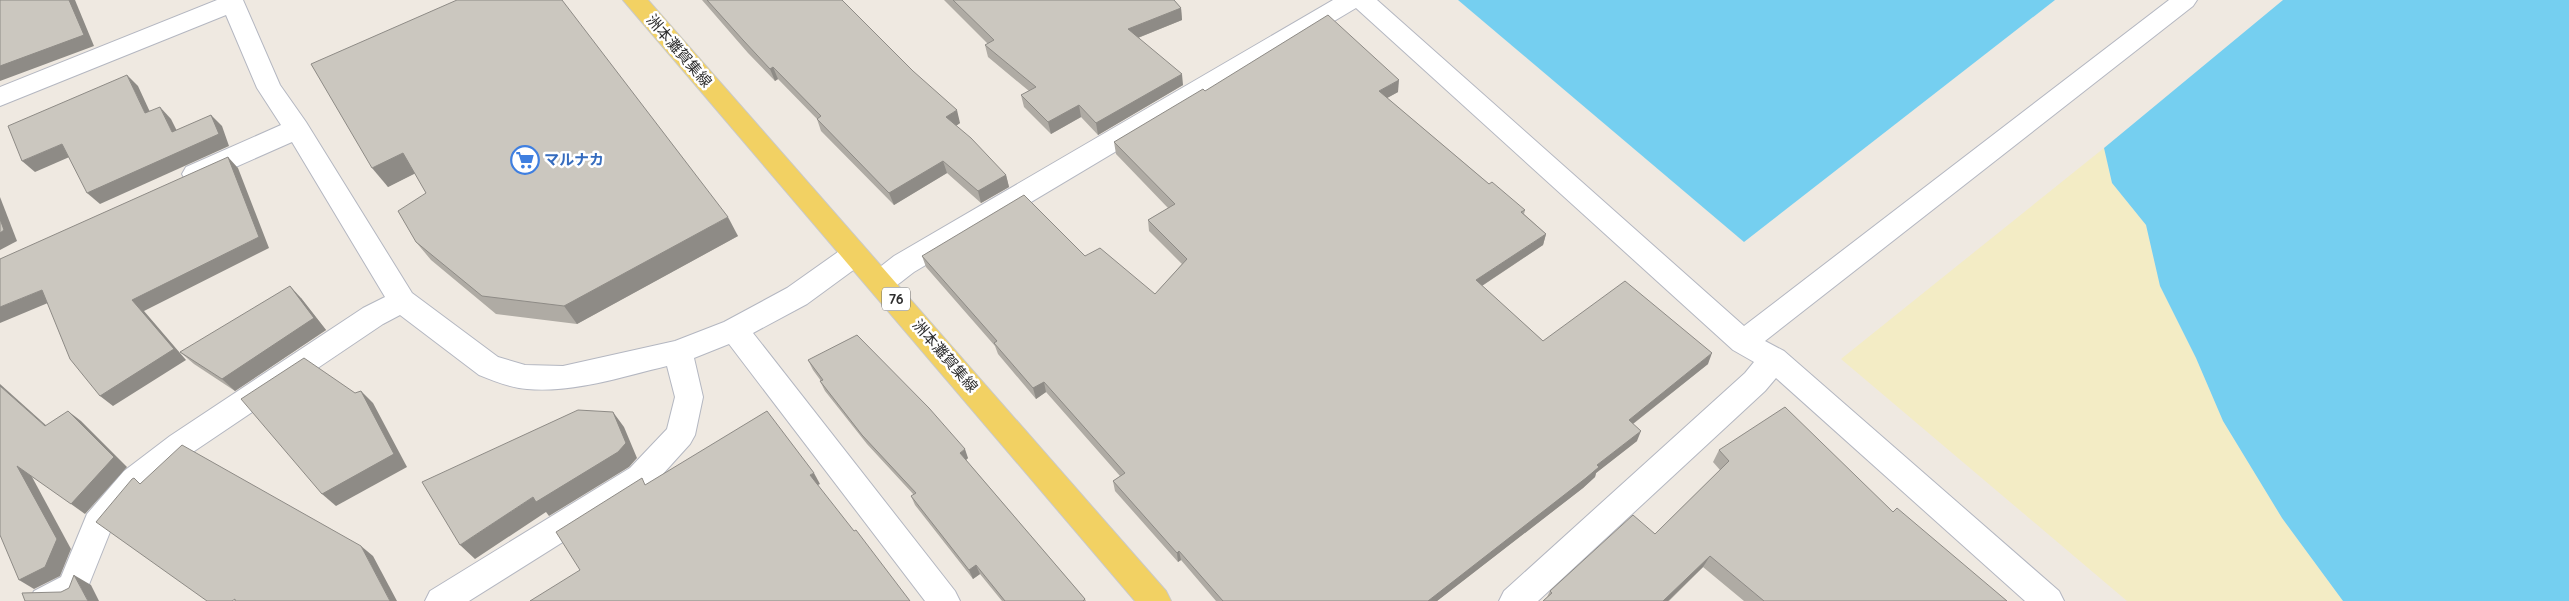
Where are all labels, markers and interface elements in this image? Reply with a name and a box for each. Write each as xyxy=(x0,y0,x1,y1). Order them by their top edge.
street label: 洲本灘賀集線 xyxy=(643,10,716,91)
supermarket icon: マルナカ xyxy=(510,145,540,175)
place label: マルナカ xyxy=(544,150,604,169)
road number: 76 xyxy=(882,288,910,310)
street label: 洲本灘賀集線 xyxy=(909,315,982,396)

